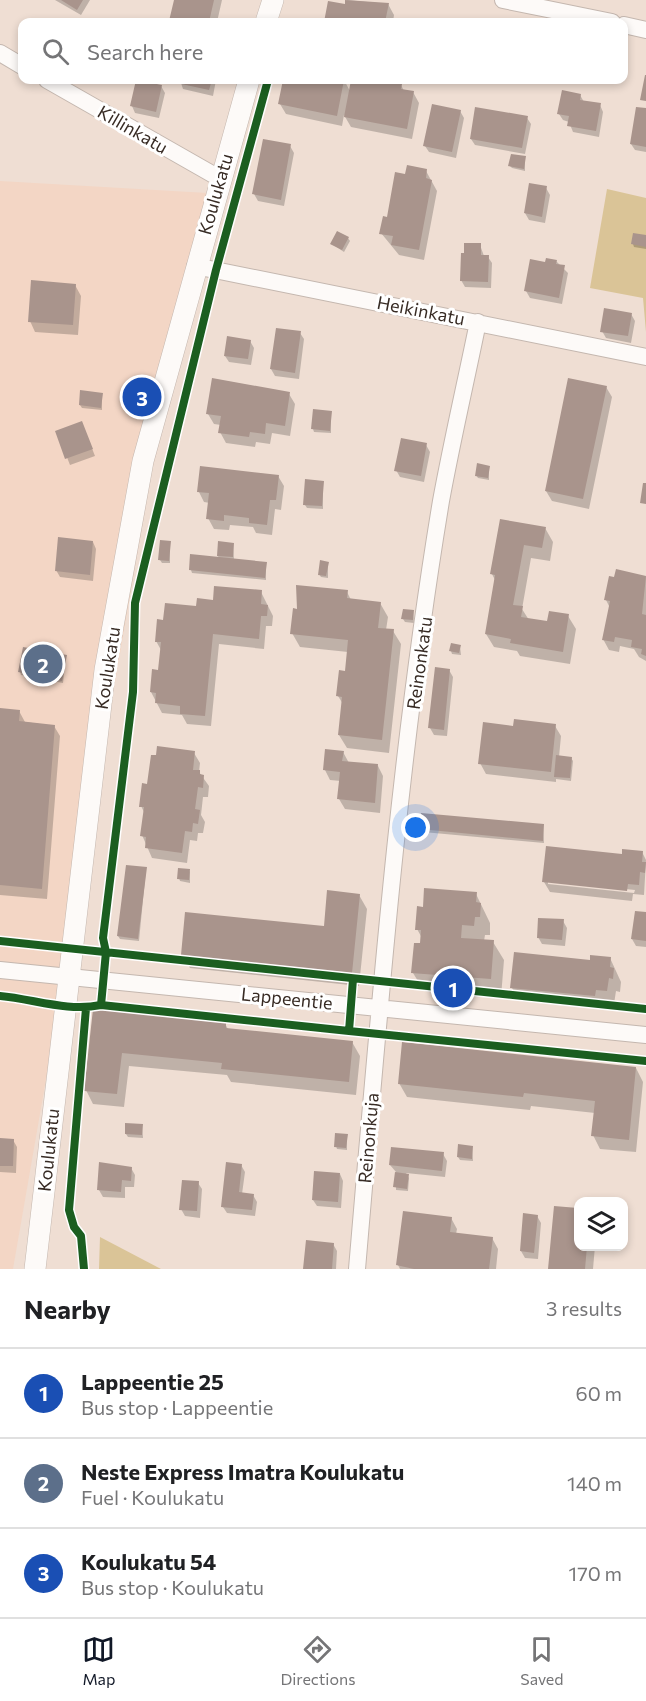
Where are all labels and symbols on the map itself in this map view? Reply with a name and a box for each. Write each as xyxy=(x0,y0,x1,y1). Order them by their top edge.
street label: Killinkatu xyxy=(94,100,172,158)
street label: Koulukatu xyxy=(193,151,237,237)
street label: Heikinkatu xyxy=(375,291,467,329)
pin: 3 xyxy=(122,374,162,420)
street label: Reinonkatu xyxy=(402,615,436,711)
street label: Koulukatu xyxy=(90,625,124,711)
pin: 2 xyxy=(24,642,63,686)
your location xyxy=(401,813,430,842)
pin: 1 xyxy=(434,966,472,1010)
street label: Lappeentie xyxy=(240,982,334,1014)
street label: Reinonkuja xyxy=(353,1092,383,1184)
street label: Koulukatu xyxy=(33,1107,63,1193)

